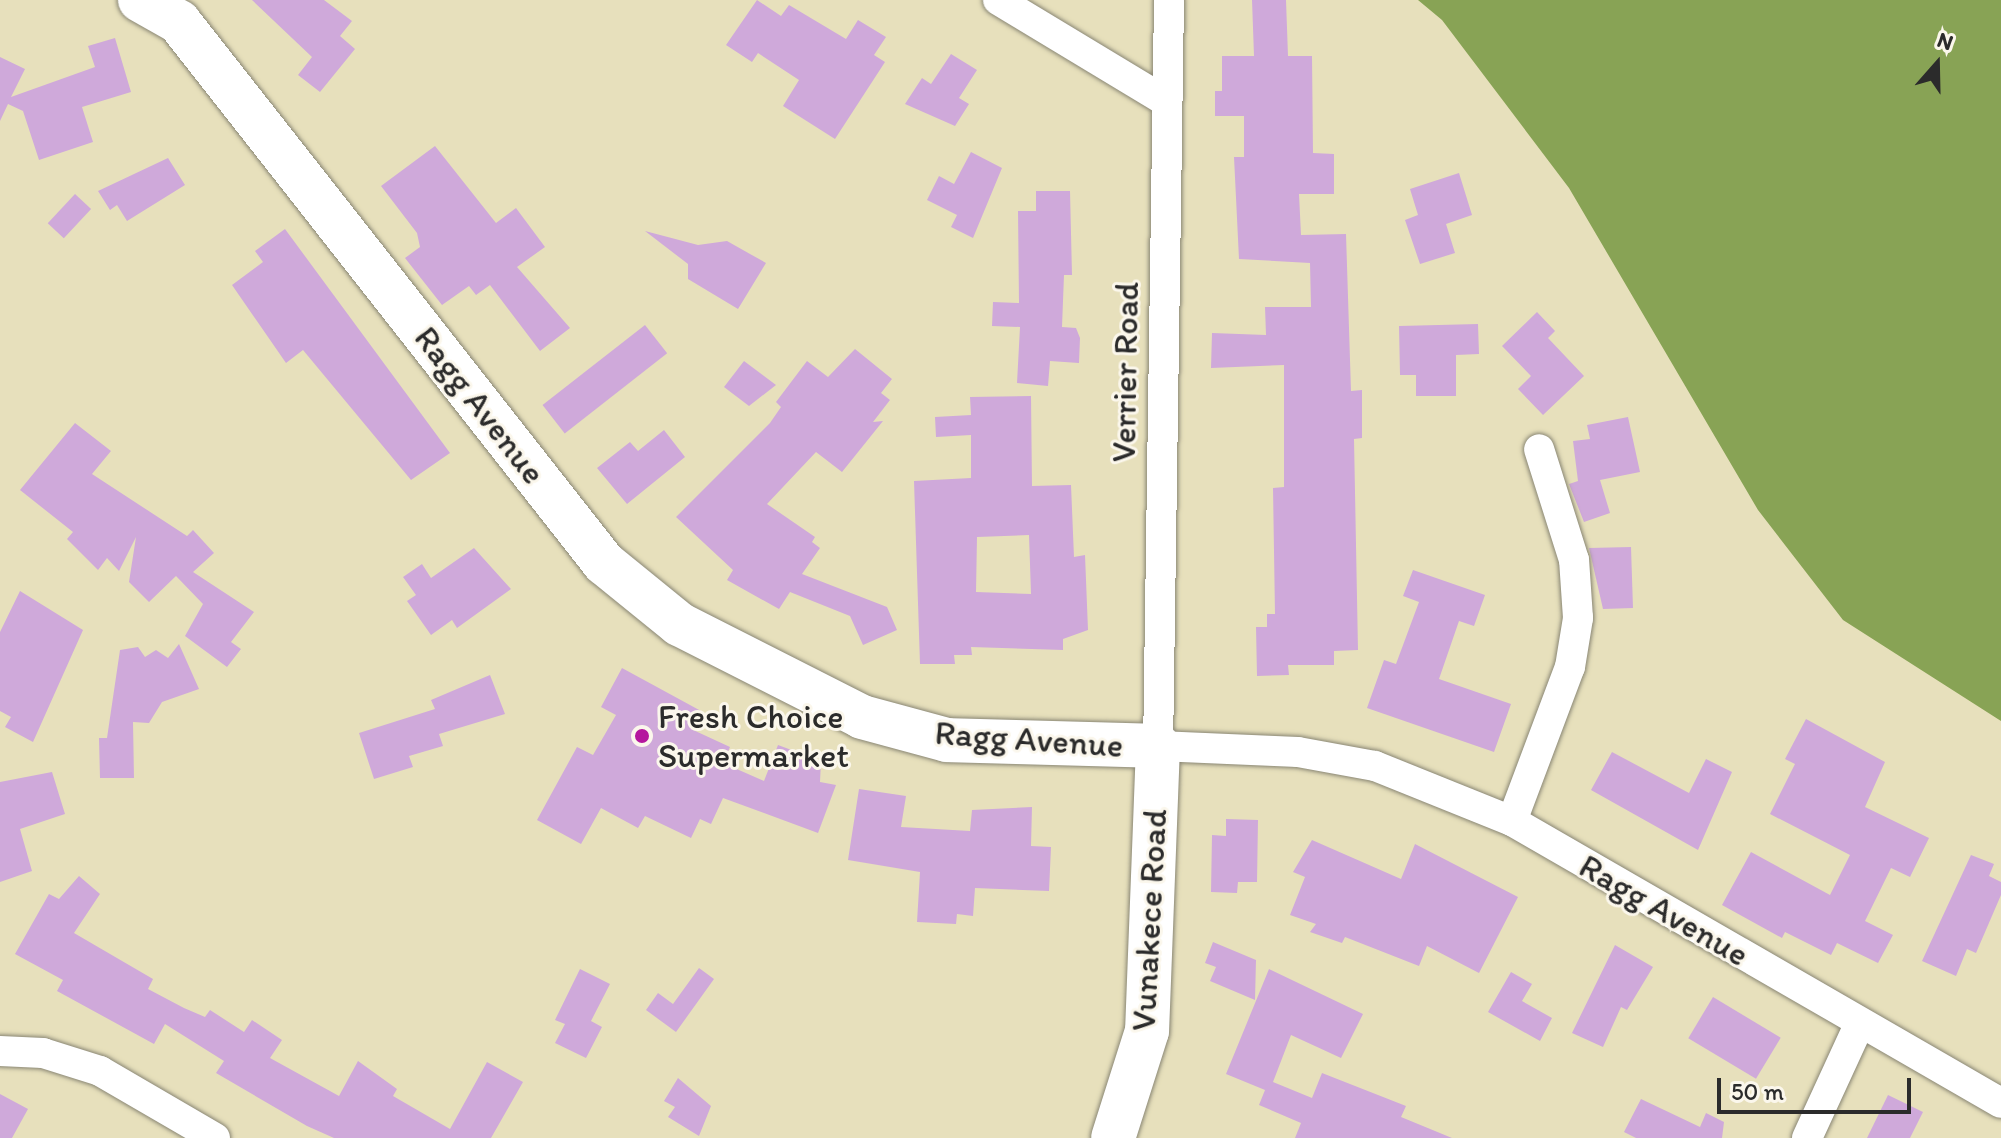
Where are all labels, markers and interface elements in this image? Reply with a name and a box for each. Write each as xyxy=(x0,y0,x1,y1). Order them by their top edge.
north arrow xyxy=(1897,24,1977,104)
text: N xyxy=(1934,26,1957,56)
street label: Verrier Road xyxy=(1103,281,1147,463)
street label: Ragg Avenue xyxy=(406,319,554,491)
place label: Fresh Choice Supermarket xyxy=(658,696,849,776)
street label: Ragg Avenue xyxy=(934,712,1124,766)
marker: Fresh Choice Supermarket xyxy=(633,727,651,745)
street label: Vunakece Road xyxy=(1123,808,1175,1032)
street label: Ragg Avenue xyxy=(1573,846,1755,974)
scale bar xyxy=(1721,1062,1915,1112)
text: 50 m xyxy=(1731,1077,1784,1106)

